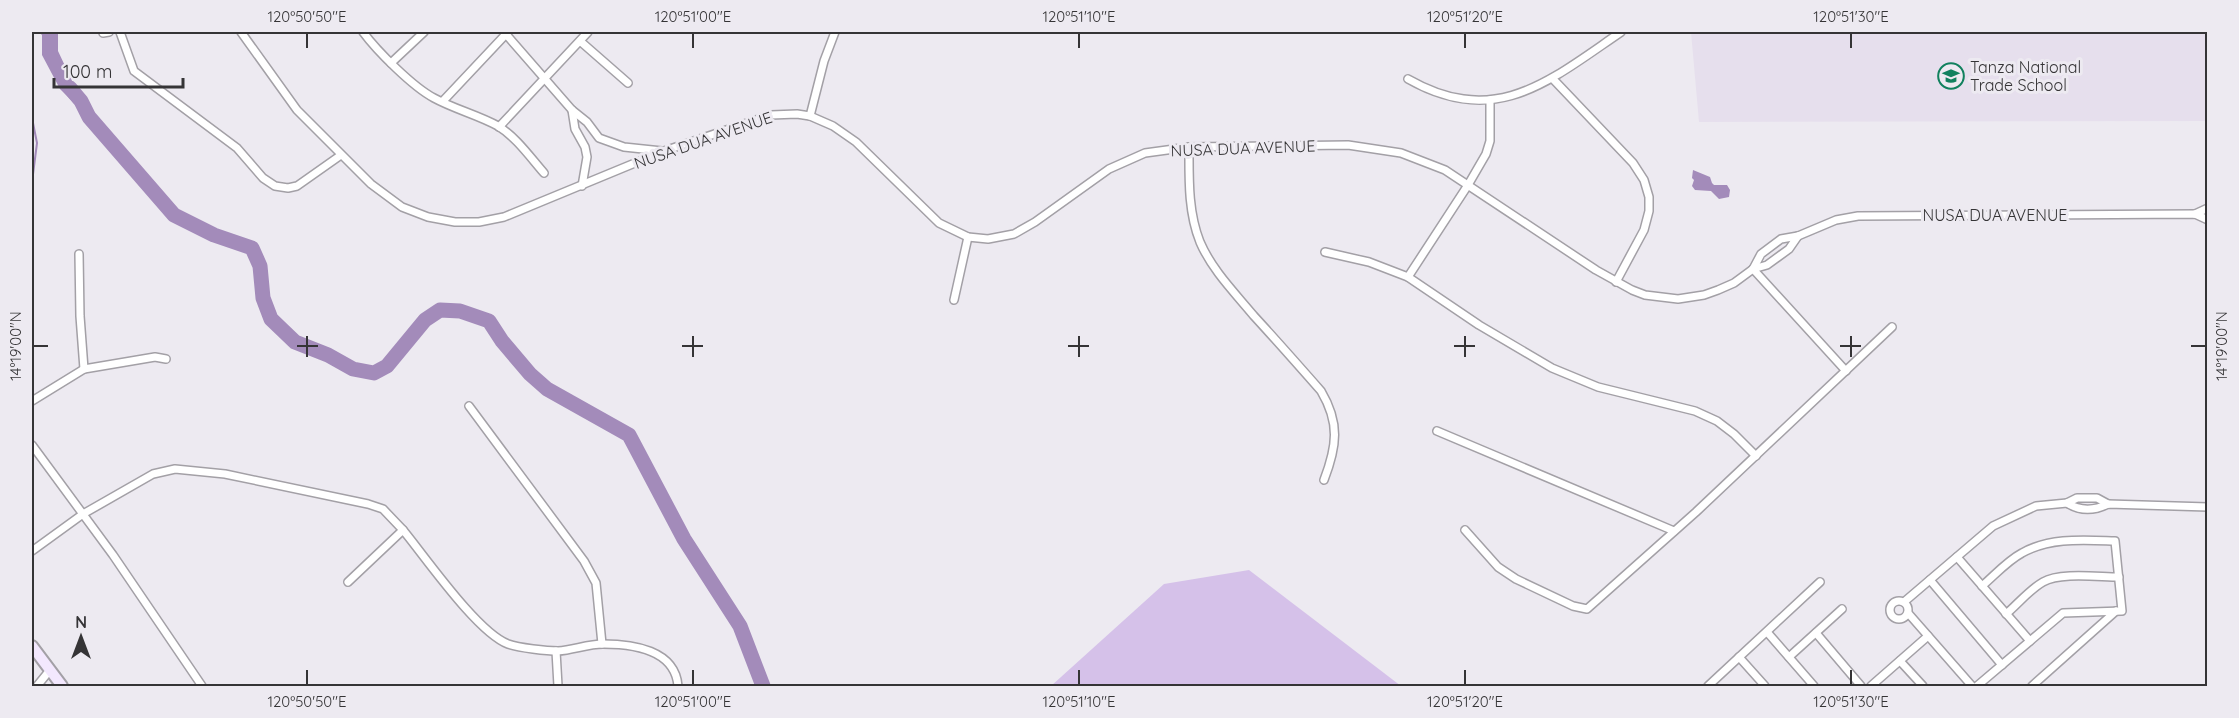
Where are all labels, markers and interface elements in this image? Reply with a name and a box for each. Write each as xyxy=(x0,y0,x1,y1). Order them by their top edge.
text: 120°50'50"E xyxy=(267,7,347,26)
text: 120°51'00"E xyxy=(655,7,731,26)
text: 120°51'10"E xyxy=(1042,7,1116,26)
text: 120°51'20"E xyxy=(1427,7,1503,26)
text: 120°51'30"E xyxy=(1813,7,1889,26)
scale bar xyxy=(54,51,183,89)
place label: Tanza National Trade School xyxy=(1970,57,2081,95)
text: 100 m xyxy=(63,60,112,83)
school or university icon: Tanza National Trade School xyxy=(1936,61,1966,91)
street label: NUSA DUA AVENUE xyxy=(631,107,775,173)
street label: NUSA DUA AVENUE xyxy=(1170,135,1316,161)
street label: NUSA DUA AVENUE xyxy=(1923,205,2067,225)
text: 14°19'00"N xyxy=(6,311,25,381)
text: 14°19'00"N xyxy=(2212,311,2231,381)
north arrow xyxy=(51,607,111,667)
text: N xyxy=(75,612,87,632)
text: 120°50'50"E xyxy=(267,692,347,711)
text: 120°51'00"E xyxy=(655,692,731,711)
text: 120°51'10"E xyxy=(1042,692,1116,711)
text: 120°51'20"E xyxy=(1427,692,1503,711)
text: 120°51'30"E xyxy=(1813,692,1889,711)

